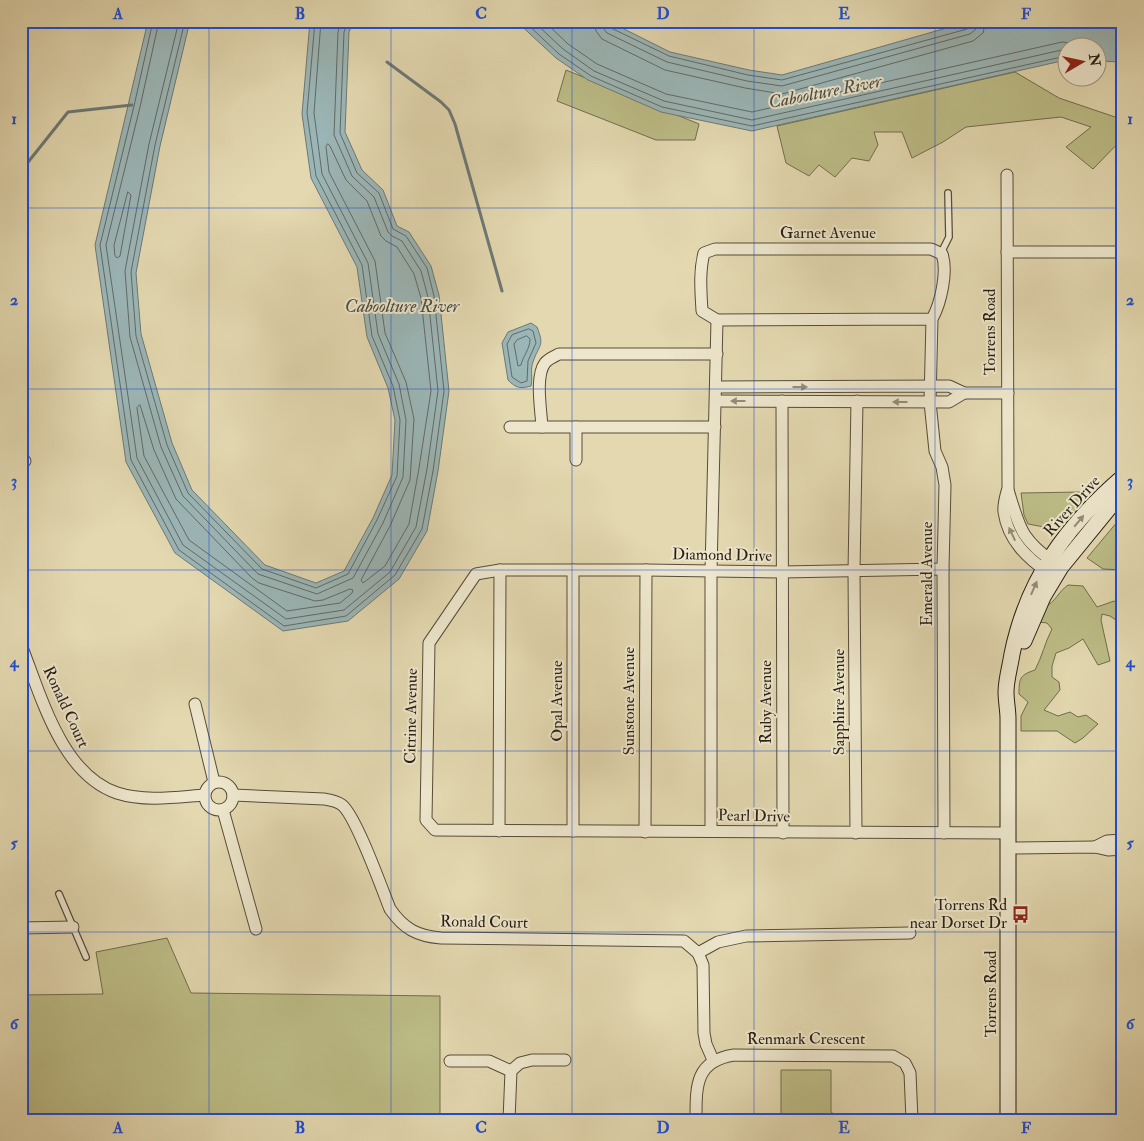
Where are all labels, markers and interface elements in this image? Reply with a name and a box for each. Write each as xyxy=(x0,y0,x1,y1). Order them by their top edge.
text: A xyxy=(112,4,124,24)
text: B xyxy=(295,4,305,24)
text: C xyxy=(475,4,487,24)
text: D xyxy=(656,4,670,24)
text: E xyxy=(838,4,850,24)
text: F xyxy=(1021,4,1031,24)
north arrow xyxy=(1056,38,1106,88)
text: N xyxy=(1085,52,1104,68)
water label: Caboolture River xyxy=(767,70,885,114)
text: 1 xyxy=(11,109,17,129)
text: 1 xyxy=(1127,109,1133,129)
street label: Garnet Avenue xyxy=(780,223,876,243)
street label: Torrens Road xyxy=(980,289,1000,375)
text: 2 xyxy=(10,290,18,310)
text: 2 xyxy=(1126,290,1134,310)
water label: Caboolture River xyxy=(345,295,461,318)
one-way arrow xyxy=(792,383,808,391)
one-way arrow xyxy=(729,397,745,405)
one-way arrow xyxy=(892,398,908,406)
text: 3 xyxy=(11,471,17,491)
street label: River Drive xyxy=(1039,471,1105,541)
text: 3 xyxy=(1127,471,1133,491)
one-way arrow xyxy=(1074,514,1085,527)
street label: Emerald Avenue xyxy=(917,521,937,626)
one-way arrow xyxy=(1007,527,1015,541)
street label: Diamond Drive xyxy=(672,544,772,566)
one-way arrow xyxy=(1029,581,1038,596)
street label: Sunstone Avenue xyxy=(619,647,639,755)
street label: Sapphire Avenue xyxy=(829,648,850,755)
text: 4 xyxy=(9,652,20,672)
text: 4 xyxy=(1125,652,1136,672)
street label: Opal Avenue xyxy=(547,660,568,742)
street label: Ruby Avenue xyxy=(756,660,776,744)
street label: Ronald Court xyxy=(38,663,94,751)
street label: Citrine Avenue xyxy=(400,668,422,764)
street label: Pearl Drive xyxy=(718,805,791,827)
text: 5 xyxy=(10,833,18,853)
text: 5 xyxy=(1126,833,1134,853)
place label: Torrens Rd near Dorset Dr xyxy=(910,895,1007,933)
bus stop icon: Torrens Rd near Dorset Dr xyxy=(1011,904,1031,924)
street label: Ronald Court xyxy=(440,911,528,933)
street label: Torrens Road xyxy=(981,951,1001,1037)
text: 6 xyxy=(10,1014,20,1034)
text: 6 xyxy=(1126,1014,1136,1034)
street label: Renmark Crescent xyxy=(747,1029,865,1049)
text: A xyxy=(112,1118,124,1138)
text: B xyxy=(295,1118,305,1138)
text: C xyxy=(475,1118,487,1138)
text: D xyxy=(656,1118,670,1138)
text: E xyxy=(838,1118,850,1138)
text: F xyxy=(1021,1118,1031,1138)

